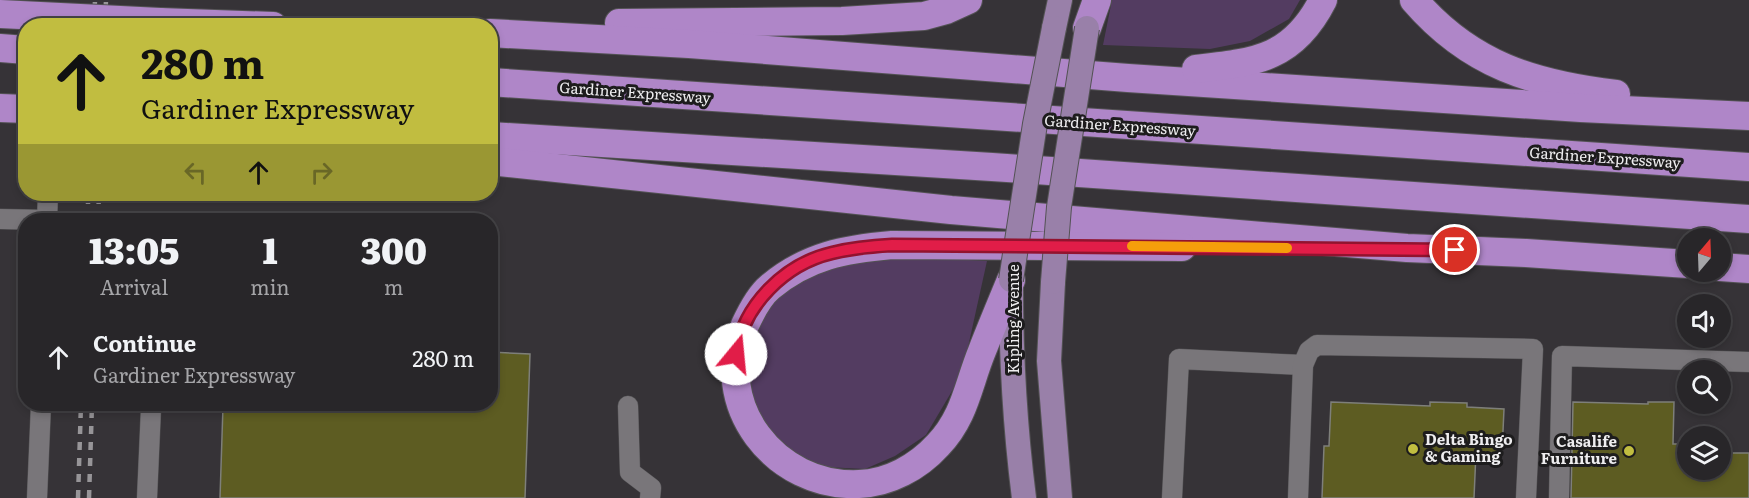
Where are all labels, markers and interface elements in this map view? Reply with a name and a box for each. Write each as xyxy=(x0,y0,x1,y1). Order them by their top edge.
text: 280 m xyxy=(141,30,264,92)
icon: ahead xyxy=(42,42,120,120)
street label: Gardiner Expressway xyxy=(559,75,712,108)
text: Gardiner Expressway xyxy=(141,87,414,127)
street label: Gardiner Expressway xyxy=(1044,108,1197,141)
street label: Gardiner Expressway xyxy=(1529,140,1682,173)
icon: left xyxy=(179,156,212,189)
icon: ahead xyxy=(242,156,275,189)
icon: right xyxy=(305,156,338,189)
text: 13:05 xyxy=(89,222,179,275)
text: 1 xyxy=(262,222,277,275)
text: 300 xyxy=(361,222,427,275)
pin xyxy=(1429,224,1480,275)
north arrow xyxy=(1677,228,1731,282)
map controls xyxy=(1677,228,1731,480)
icon: arrive xyxy=(1438,233,1471,266)
street label: Kipling Avenue xyxy=(1001,264,1024,374)
text: Arrival xyxy=(100,271,168,301)
text: min xyxy=(250,271,290,301)
text: m xyxy=(384,271,404,301)
button: sound xyxy=(1677,294,1731,348)
position arrow xyxy=(704,322,768,386)
text: Continue xyxy=(93,326,196,359)
icon: ahead xyxy=(42,341,75,374)
text: 280 m xyxy=(412,341,474,374)
text: Gardiner Expressway xyxy=(93,359,295,389)
button: search xyxy=(1677,360,1731,414)
button: layers xyxy=(1677,426,1731,480)
place label: Delta Bingo & Gaming xyxy=(1425,427,1513,467)
place label: Casalife Furniture xyxy=(1541,429,1618,469)
marker: Delta Bingo & Gaming xyxy=(1406,442,1420,456)
marker: Casalife Furniture xyxy=(1622,444,1636,458)

